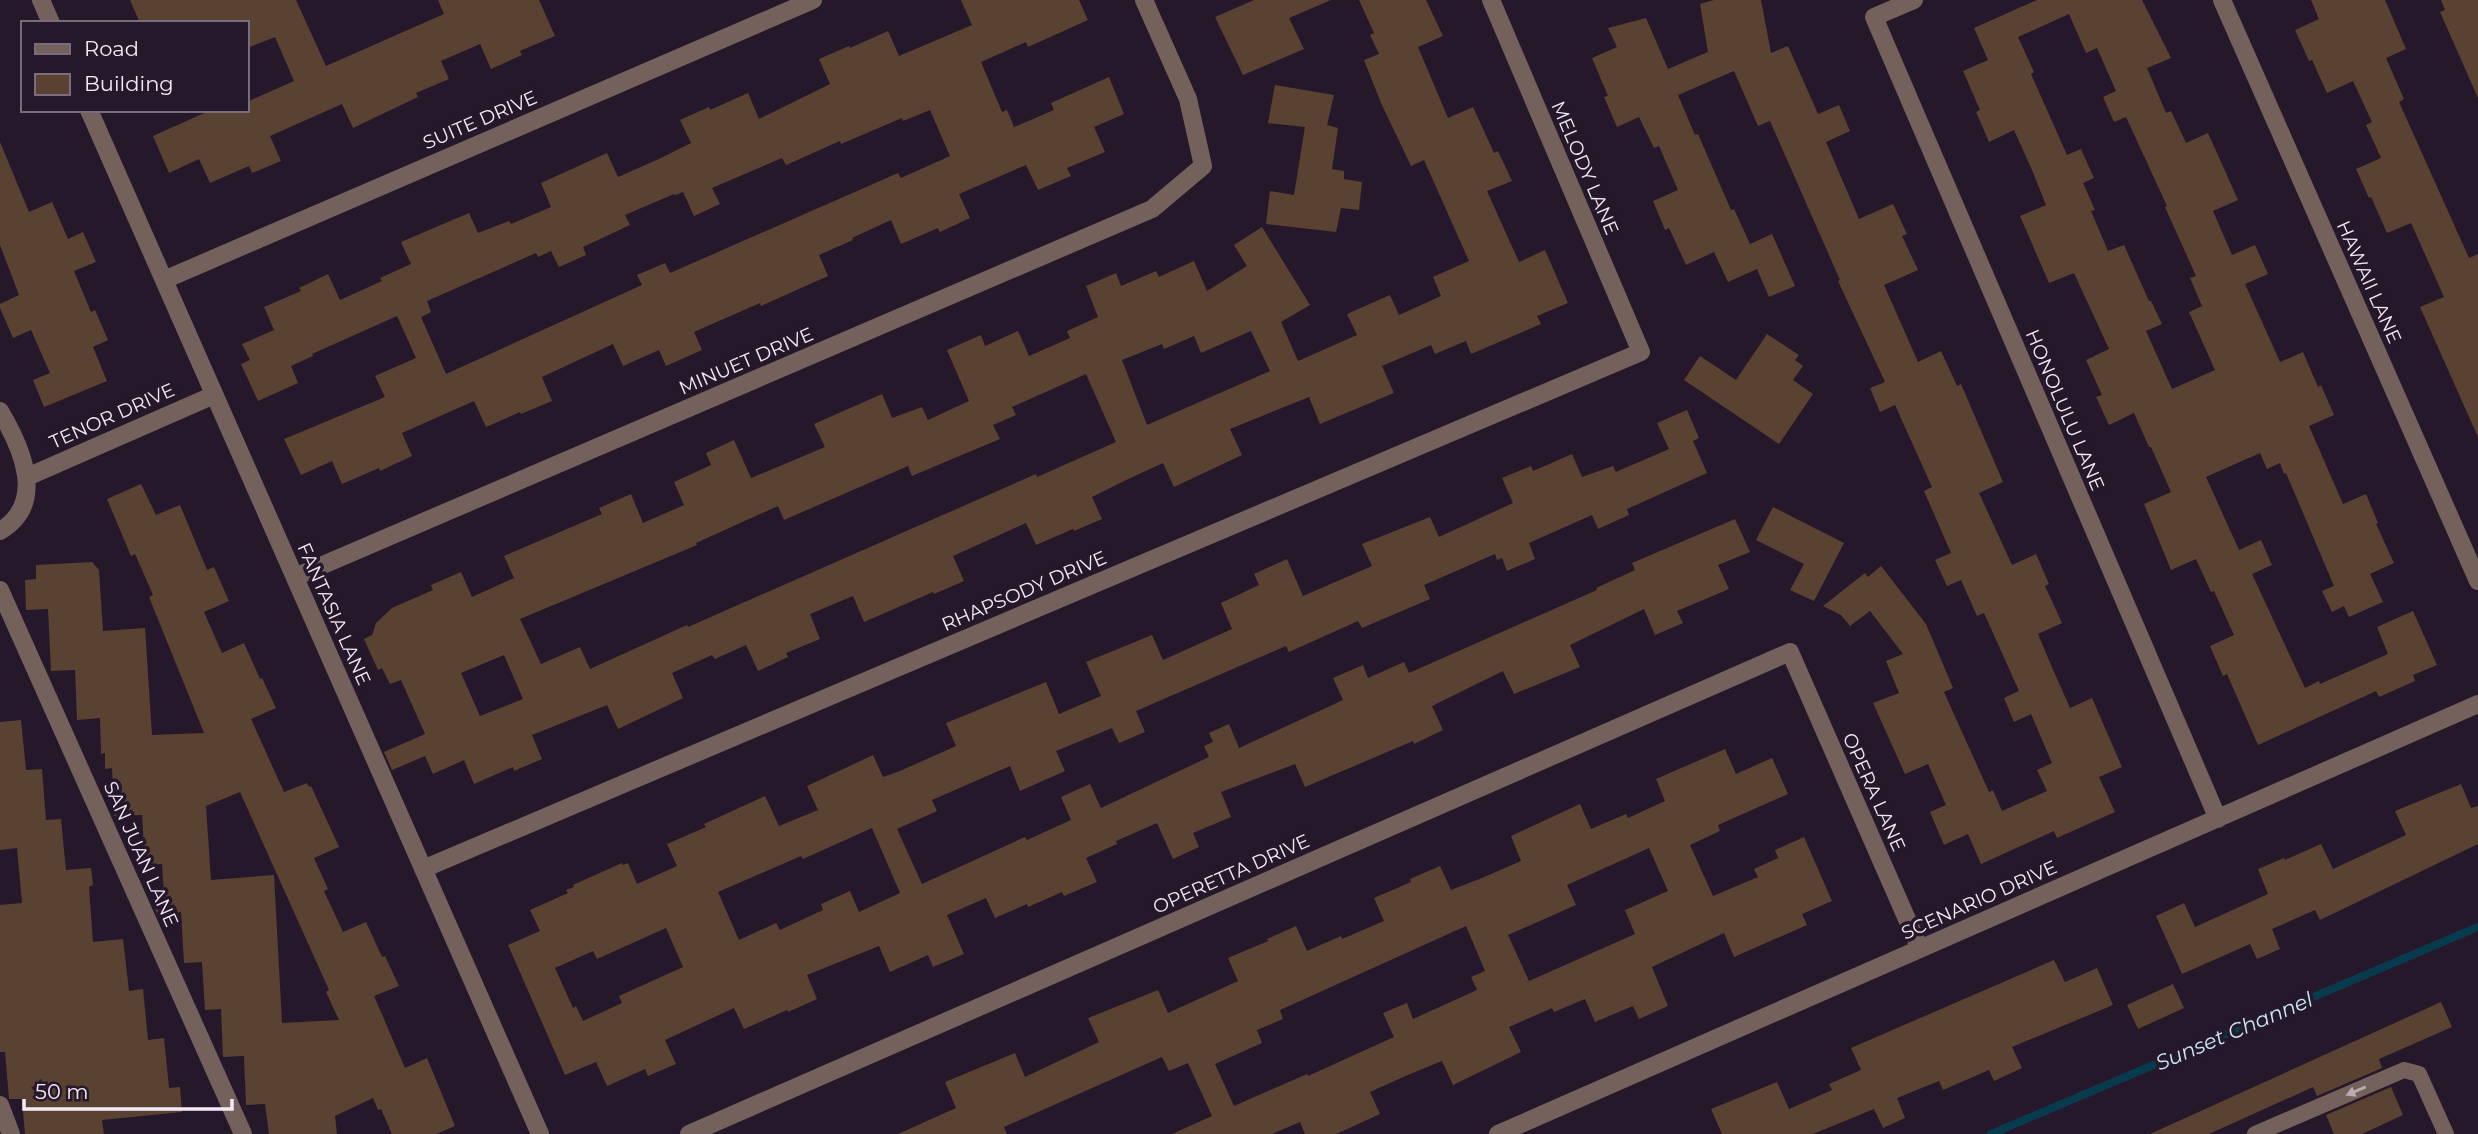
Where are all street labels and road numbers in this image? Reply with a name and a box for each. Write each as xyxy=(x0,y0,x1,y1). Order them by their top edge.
street label: SUITE DRIVE xyxy=(420,86,540,154)
street label: MELODY LANE xyxy=(1547,98,1623,238)
street label: HAWAII LANE xyxy=(2332,217,2406,347)
street label: MINUET DRIVE xyxy=(675,322,817,400)
street label: HONOLULU LANE xyxy=(2021,326,2109,494)
street label: TENOR DRIVE xyxy=(46,378,178,454)
street label: FANTASIA LANE xyxy=(292,539,376,689)
street label: RHAPSODY DRIVE xyxy=(938,546,1110,636)
street label: OPERA LANE xyxy=(1838,729,1910,855)
street label: SAN JUAN LANE xyxy=(99,778,183,930)
street label: OPERETTA DRIVE xyxy=(1149,829,1313,919)
street label: SCENARIO DRIVE xyxy=(1898,855,2060,945)

